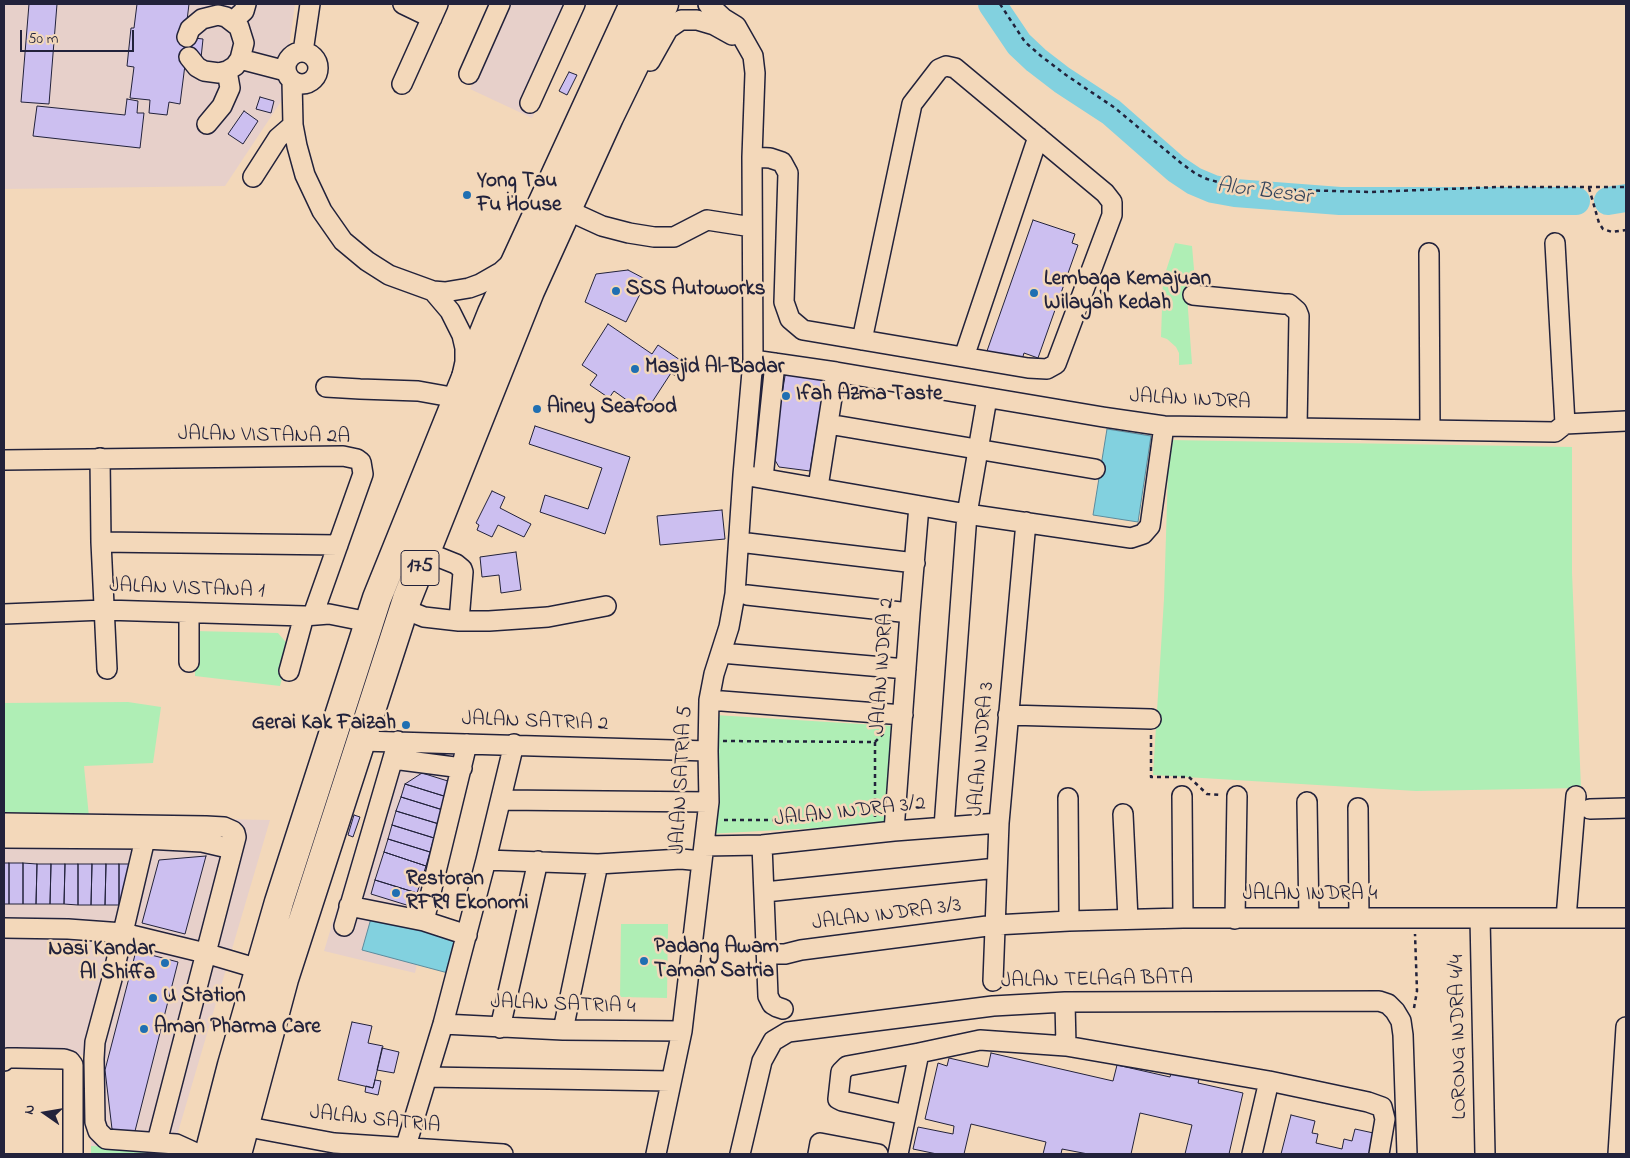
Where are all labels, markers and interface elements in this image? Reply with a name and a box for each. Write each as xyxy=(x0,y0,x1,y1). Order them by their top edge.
scale bar xyxy=(22,20,136,52)
text: 50 m xyxy=(28,28,58,50)
place label: Yong Tau Fu House xyxy=(477,170,562,220)
water label: Alor Besar xyxy=(1215,174,1313,212)
marker: Yong Tau Fu House xyxy=(461,189,473,201)
place label: Lembaga Kemajuan Wilayah Kedah xyxy=(1044,268,1211,318)
place label: SSS Autoworks xyxy=(626,278,765,304)
marker: SSS Autoworks xyxy=(610,285,622,297)
marker: Lembaga Kemajuan Wilayah Kedah xyxy=(1028,287,1040,299)
place label: Masjid Al-Badar xyxy=(645,356,784,382)
marker: Masjid Al-Badar xyxy=(629,363,641,375)
place label: Ifah Azma Taste xyxy=(796,383,942,409)
street label: JALAN INDRA xyxy=(1129,385,1251,417)
marker: Ifah Azma Taste xyxy=(780,390,792,402)
place label: Ainey Seafood xyxy=(547,396,677,422)
marker: Ainey Seafood xyxy=(531,403,543,415)
street label: JALAN VISTANA 2A xyxy=(178,423,350,451)
road number: 175 xyxy=(401,550,439,586)
street label: JALAN VISTANA 1 xyxy=(109,575,265,605)
street label: JALAN INDRA 2 xyxy=(867,597,901,735)
street label: JALAN INDRA 3 xyxy=(965,681,1001,817)
street label: JALAN SATRIA 5 xyxy=(667,705,699,855)
street label: JALAN SATRIA 2 xyxy=(461,708,609,738)
place label: Gerai Kak Faizah xyxy=(252,712,396,738)
marker: Gerai Kak Faizah xyxy=(400,719,412,731)
street label: JALAN INDRA 3/2 xyxy=(773,793,927,833)
place label: Restoran RFR9 Ekonomi xyxy=(406,868,529,918)
street label: JALAN INDRA 4 xyxy=(1242,883,1378,909)
marker: Restoran RFR9 Ekonomi xyxy=(390,887,402,899)
street label: JALAN INDRA 3/3 xyxy=(811,894,963,938)
place label: Padang Awam Taman Satria xyxy=(654,936,779,986)
place label: Nasi Kandar Al Shiffa xyxy=(48,938,155,988)
street label: LORONG INDRA 4/4 xyxy=(1446,954,1474,1120)
marker: Padang Awam Taman Satria xyxy=(638,955,650,967)
marker: Nasi Kandar Al Shiffa xyxy=(159,957,171,969)
street label: JALAN TELAGA BATA xyxy=(1001,967,1193,995)
place label: U Station xyxy=(163,985,246,1011)
street label: JALAN SATRIA 4 xyxy=(490,991,636,1021)
marker: U Station xyxy=(147,992,159,1004)
place label: Aman Pharma Care xyxy=(154,1016,321,1042)
marker: Aman Pharma Care xyxy=(138,1023,150,1035)
north arrow xyxy=(20,1088,70,1138)
street label: JALAN SATRIA xyxy=(308,1102,442,1140)
text: N xyxy=(19,1103,41,1116)

